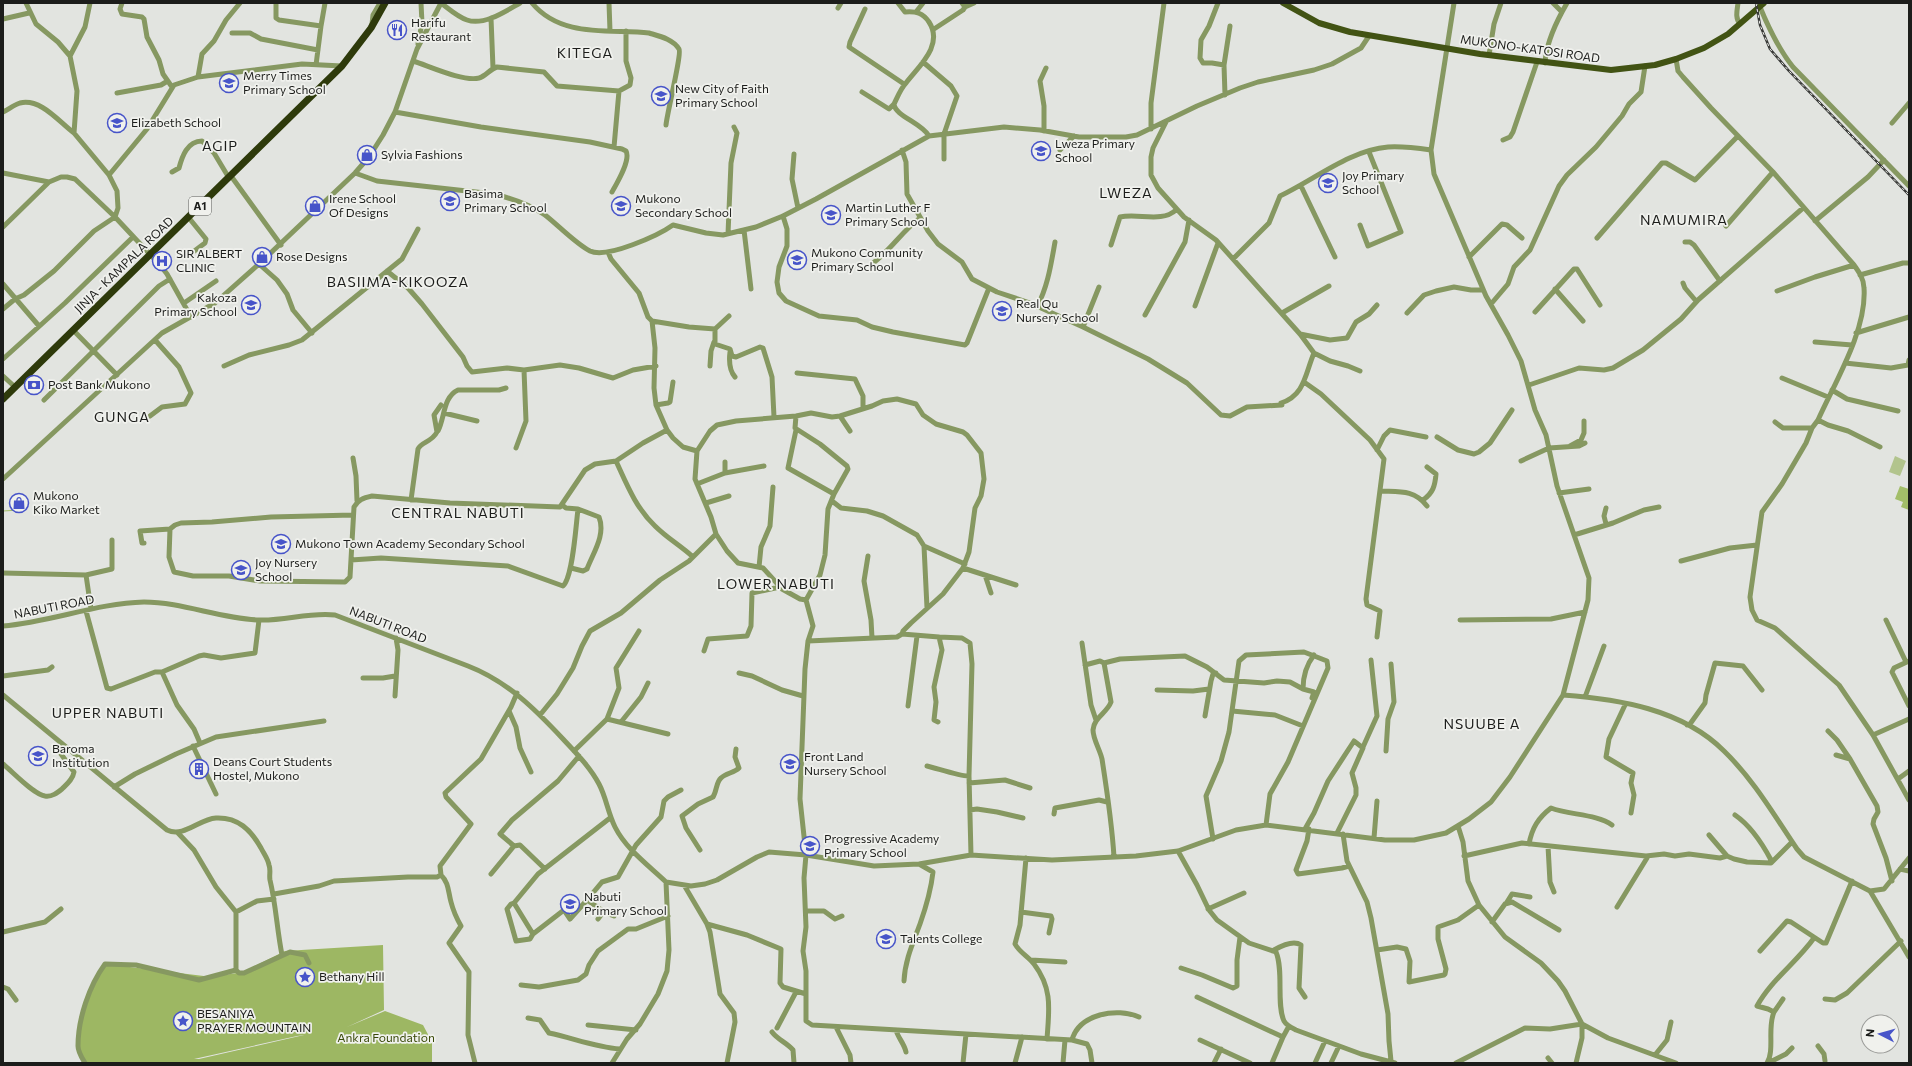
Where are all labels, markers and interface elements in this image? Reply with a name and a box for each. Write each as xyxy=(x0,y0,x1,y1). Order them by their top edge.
place label: Harifu Restaurant xyxy=(411,15,471,43)
restaurant icon: Harifu Restaurant xyxy=(386,19,408,41)
street label: MUKONO-KATOSI ROAD xyxy=(1459,31,1601,65)
district label: KITEGA xyxy=(557,44,613,61)
place label: Merry Times Primary School xyxy=(243,68,326,96)
school or university icon: Merry Times Primary School xyxy=(218,72,240,94)
place label: New City of Faith Primary School xyxy=(675,81,769,109)
school or university icon: New City of Faith Primary School xyxy=(650,85,672,107)
school or university icon: Elizabeth School xyxy=(106,112,128,134)
place label: Elizabeth School xyxy=(131,115,221,129)
place label: Lweza Primary School xyxy=(1055,136,1135,164)
district label: AGIP xyxy=(202,137,238,154)
school or university icon: Lweza Primary School xyxy=(1030,140,1052,162)
shop icon: Sylvia Fashions xyxy=(356,144,378,166)
place label: Sylvia Fashions xyxy=(381,147,463,161)
place label: Joy Primary School xyxy=(1342,168,1404,196)
school or university icon: Joy Primary School xyxy=(1317,172,1339,194)
district label: LWEZA xyxy=(1099,184,1153,201)
place label: Basima Primary School xyxy=(464,186,547,214)
school or university icon: Basima Primary School xyxy=(439,190,461,212)
place label: Irene School Of Designs xyxy=(329,191,396,219)
place label: Mukono Secondary School xyxy=(635,191,732,219)
shop icon: Irene School Of Designs xyxy=(304,195,326,217)
school or university icon: Mukono Secondary School xyxy=(610,195,632,217)
road number: A1 xyxy=(189,197,211,215)
place label: Martin Luther F Primary School xyxy=(845,200,930,228)
school or university icon: Martin Luther F Primary School xyxy=(820,204,842,226)
district label: NAMUMIRA xyxy=(1640,211,1728,228)
street label: JINJA - KAMPALA ROAD xyxy=(71,213,177,316)
place label: Mukono Community Primary School xyxy=(811,245,923,273)
place label: SIR ALBERT CLINIC xyxy=(176,246,243,274)
shop icon: Rose Designs xyxy=(251,246,273,268)
place label: Rose Designs xyxy=(276,249,347,263)
school or university icon: Mukono Community Primary School xyxy=(786,249,808,271)
hospital icon: SIR ALBERT CLINIC xyxy=(151,250,173,272)
district label: BASIIMA-KIKOOZA xyxy=(327,273,469,290)
place label: Kakoza Primary School xyxy=(154,290,237,318)
school or university icon: Kakoza Primary School xyxy=(240,294,262,316)
place label: Real Qu Nursery School xyxy=(1016,296,1099,324)
school or university icon: Real Qu Nursery School xyxy=(991,300,1013,322)
bank icon: Post Bank Mukono xyxy=(23,374,45,396)
place label: Post Bank Mukono xyxy=(48,377,150,391)
district label: GUNGA xyxy=(94,408,150,425)
place label: Mukono Kiko Market xyxy=(33,488,100,516)
shop icon: Mukono Kiko Market xyxy=(8,492,30,514)
district label: CENTRAL NABUTI xyxy=(391,504,525,521)
school or university icon: Mukono Town Academy Secondary School xyxy=(270,533,292,555)
place label: Mukono Town Academy Secondary School xyxy=(295,536,525,550)
place label: Joy Nursery School xyxy=(255,555,317,583)
school or university icon: Joy Nursery School xyxy=(230,559,252,581)
district label: LOWER NABUTI xyxy=(717,575,835,592)
street label: NABUTI ROAD xyxy=(12,591,95,621)
street label: NABUTI ROAD xyxy=(348,603,429,645)
district label: UPPER NABUTI xyxy=(52,704,164,721)
district label: NSUUBE A xyxy=(1444,715,1520,732)
place label: Baroma Institution xyxy=(52,741,109,769)
school or university icon: Baroma Institution xyxy=(27,745,49,767)
place label: Front Land Nursery School xyxy=(804,749,887,777)
school or university icon: Front Land Nursery School xyxy=(779,753,801,775)
place label: Deans Court Students Hostel, Mukono xyxy=(213,754,332,782)
building icon: Deans Court Students Hostel, Mukono xyxy=(188,758,210,780)
place label: Progressive Academy Primary School xyxy=(824,831,939,859)
school or university icon: Progressive Academy Primary School xyxy=(799,835,821,857)
place label: Nabuti Primary School xyxy=(584,889,667,917)
school or university icon: Nabuti Primary School xyxy=(559,893,581,915)
school or university icon: Talents College xyxy=(875,928,897,950)
place label: Talents College xyxy=(900,931,982,945)
place icon: Bethany Hill xyxy=(294,966,316,988)
place label: Bethany Hill xyxy=(319,969,384,983)
place label: BESANIYA PRAYER MOUNTAIN xyxy=(197,1006,311,1034)
place icon: BESANIYA PRAYER MOUNTAIN xyxy=(172,1010,194,1032)
north arrow xyxy=(1860,1014,1900,1054)
text: N xyxy=(1863,1028,1876,1038)
park label: Ankra Foundation xyxy=(337,1030,435,1044)

